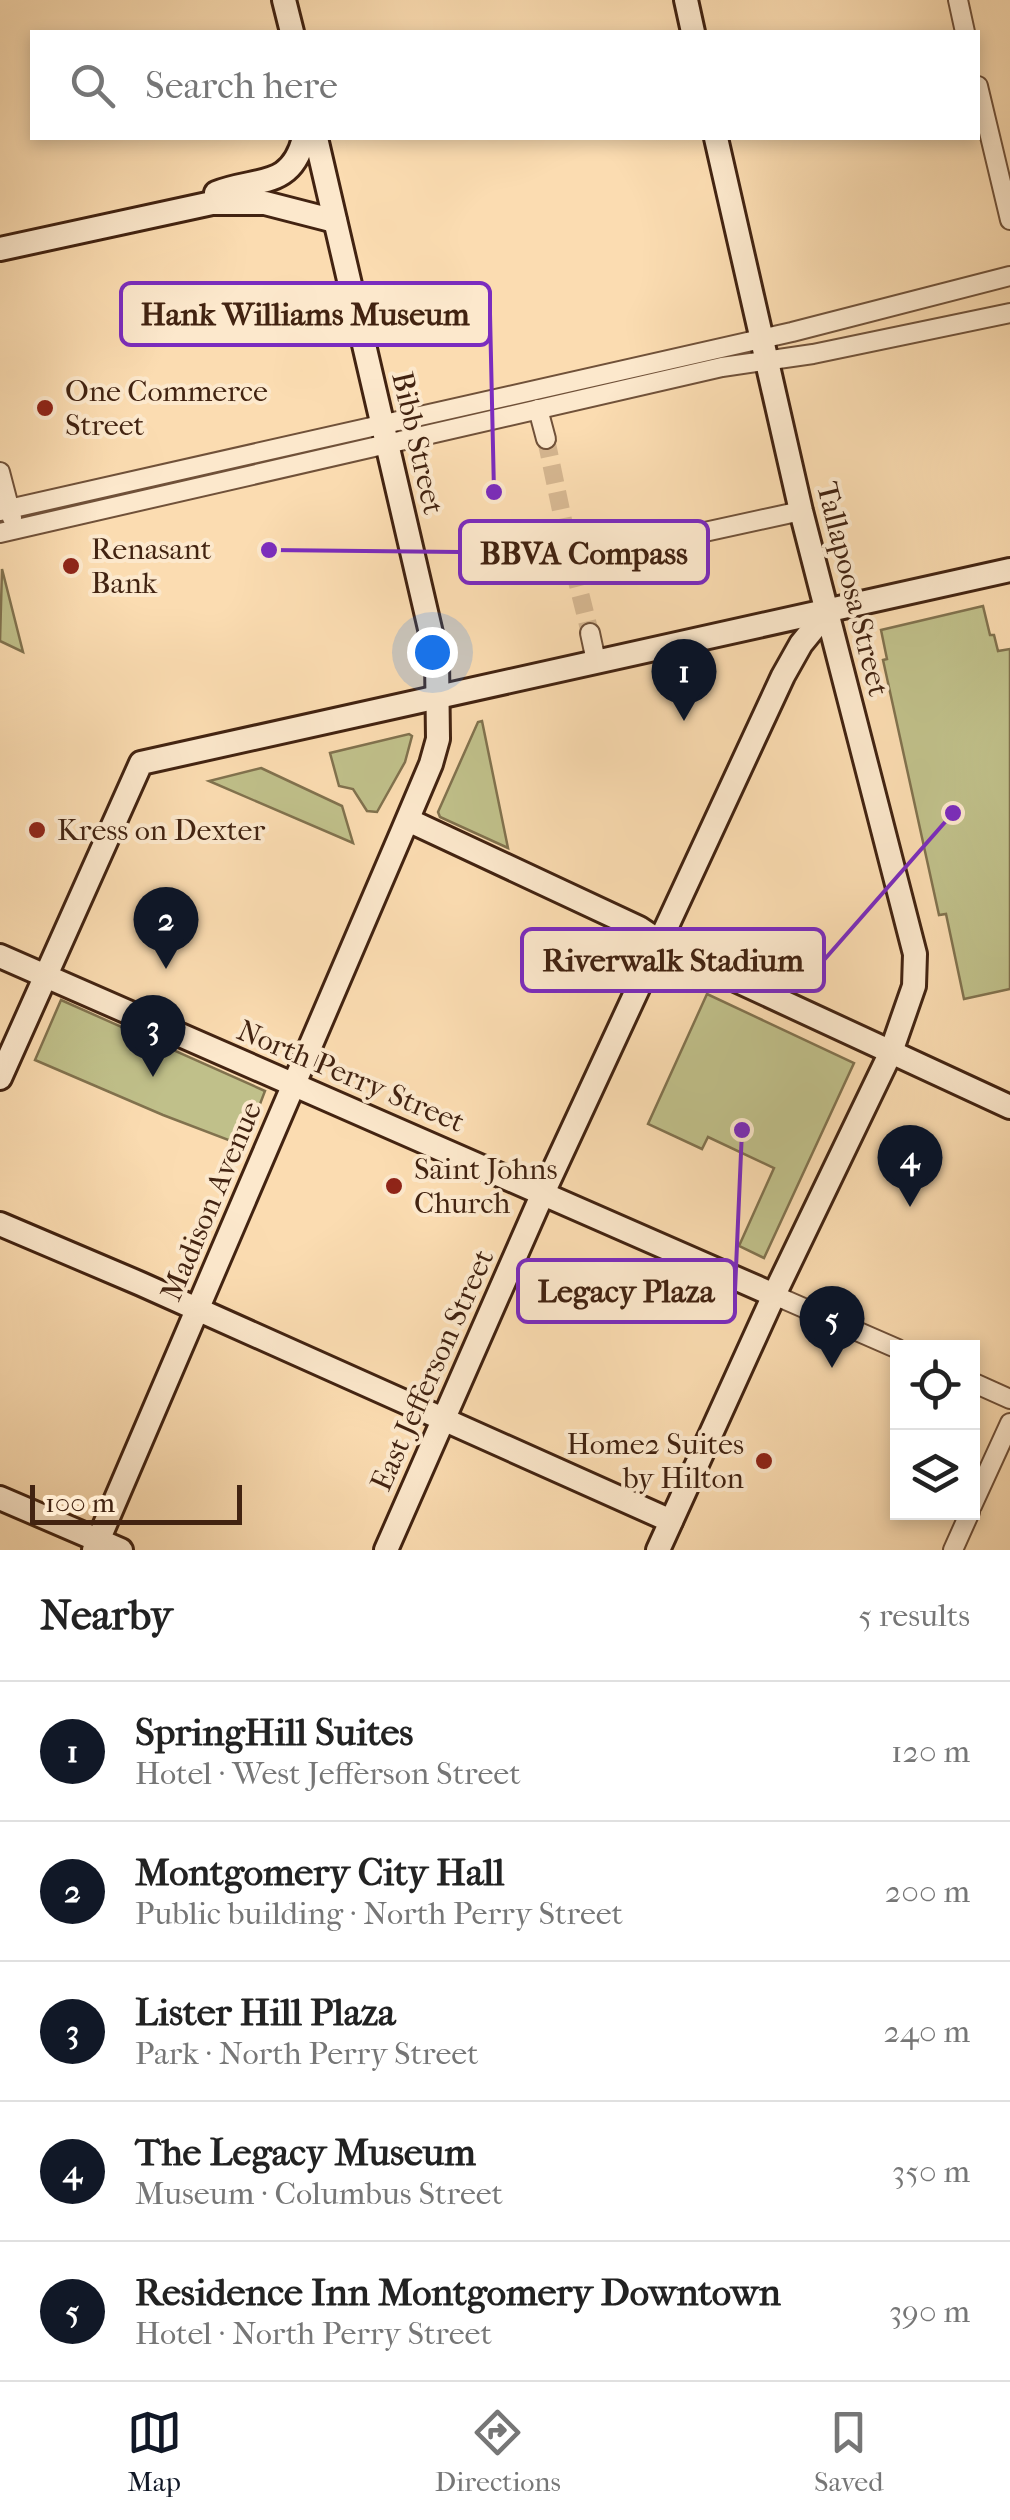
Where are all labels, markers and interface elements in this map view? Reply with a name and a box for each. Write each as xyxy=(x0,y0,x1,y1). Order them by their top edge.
search box xyxy=(30,30,980,140)
icon: search xyxy=(65,58,120,113)
text: Search here xyxy=(145,63,338,108)
callout: Hank Williams Museum xyxy=(121,283,490,345)
text: Hank Williams Museum xyxy=(140,296,470,333)
street label: Bibb Street xyxy=(384,368,451,518)
place label: One Commerce Street xyxy=(65,374,268,443)
marker: One Commerce Street xyxy=(34,397,56,419)
street label: Tallapoosa Street xyxy=(809,478,896,700)
callout: BBVA Compass xyxy=(460,521,708,583)
place label: Renasant Bank xyxy=(91,532,212,601)
text: BBVA Compass xyxy=(480,535,688,572)
marker: Renasant Bank xyxy=(60,555,82,577)
your location xyxy=(407,627,458,678)
pin: 1 xyxy=(652,638,716,721)
place label: Kress on Dexter xyxy=(57,813,265,848)
marker: Kress on Dexter xyxy=(26,819,48,841)
pin: 2 xyxy=(134,886,198,969)
callout: Riverwalk Stadium xyxy=(522,929,824,991)
text: Riverwalk Stadium xyxy=(542,942,804,979)
pin: 3 xyxy=(120,994,186,1077)
street label: North Perry Street xyxy=(232,1013,470,1140)
street label: Madison Avenue xyxy=(154,1096,269,1306)
pin: 4 xyxy=(878,1124,942,1207)
place label: Saint Johns Church xyxy=(414,1152,558,1221)
marker: Saint Johns Church xyxy=(383,1175,405,1197)
street label: East Jefferson Street xyxy=(364,1244,501,1496)
callout: Legacy Plaza xyxy=(518,1260,735,1322)
text: Legacy Plaza xyxy=(538,1273,716,1310)
pin: 5 xyxy=(800,1286,864,1368)
map controls xyxy=(890,1340,980,1520)
button: locate xyxy=(890,1340,980,1430)
place label: Home2 Suites by Hilton xyxy=(566,1427,745,1496)
button: layers xyxy=(890,1430,980,1520)
marker: Home2 Suites by Hilton xyxy=(753,1450,775,1472)
scale bar xyxy=(30,1480,242,1524)
text: 100 m xyxy=(45,1486,115,1519)
text: Nearby xyxy=(40,1591,172,1640)
text: 5 results xyxy=(858,1597,970,1634)
text: SpringHill Suites xyxy=(135,1710,413,1755)
text: 1 xyxy=(67,1733,78,1770)
text: 120 m xyxy=(891,1733,970,1770)
text: Hotel · West Jefferson Street xyxy=(135,1755,521,1792)
text: Montgomery City Hall xyxy=(135,1850,505,1895)
text: 2 xyxy=(64,1873,81,1910)
text: 200 m xyxy=(885,1873,970,1910)
text: Public building · North Perry Street xyxy=(135,1895,623,1932)
text: Lister Hill Plaza xyxy=(135,1990,396,2035)
text: 3 xyxy=(66,2013,79,2050)
text: 240 m xyxy=(884,2013,970,2050)
text: Park · North Perry Street xyxy=(135,2035,479,2072)
text: The Legacy Museum xyxy=(135,2130,476,2175)
text: 4 xyxy=(63,2153,82,2190)
text: 350 m xyxy=(892,2153,970,2190)
text: Museum · Columbus Street xyxy=(135,2175,503,2212)
text: Residence Inn Montgomery Downtown xyxy=(135,2270,781,2315)
text: 5 xyxy=(66,2293,79,2330)
text: 390 m xyxy=(889,2293,970,2330)
text: Hotel · North Perry Street xyxy=(135,2315,492,2352)
tab: Map xyxy=(127,2405,182,2498)
tab: Directions xyxy=(435,2405,561,2498)
tab: Saved xyxy=(814,2405,883,2498)

